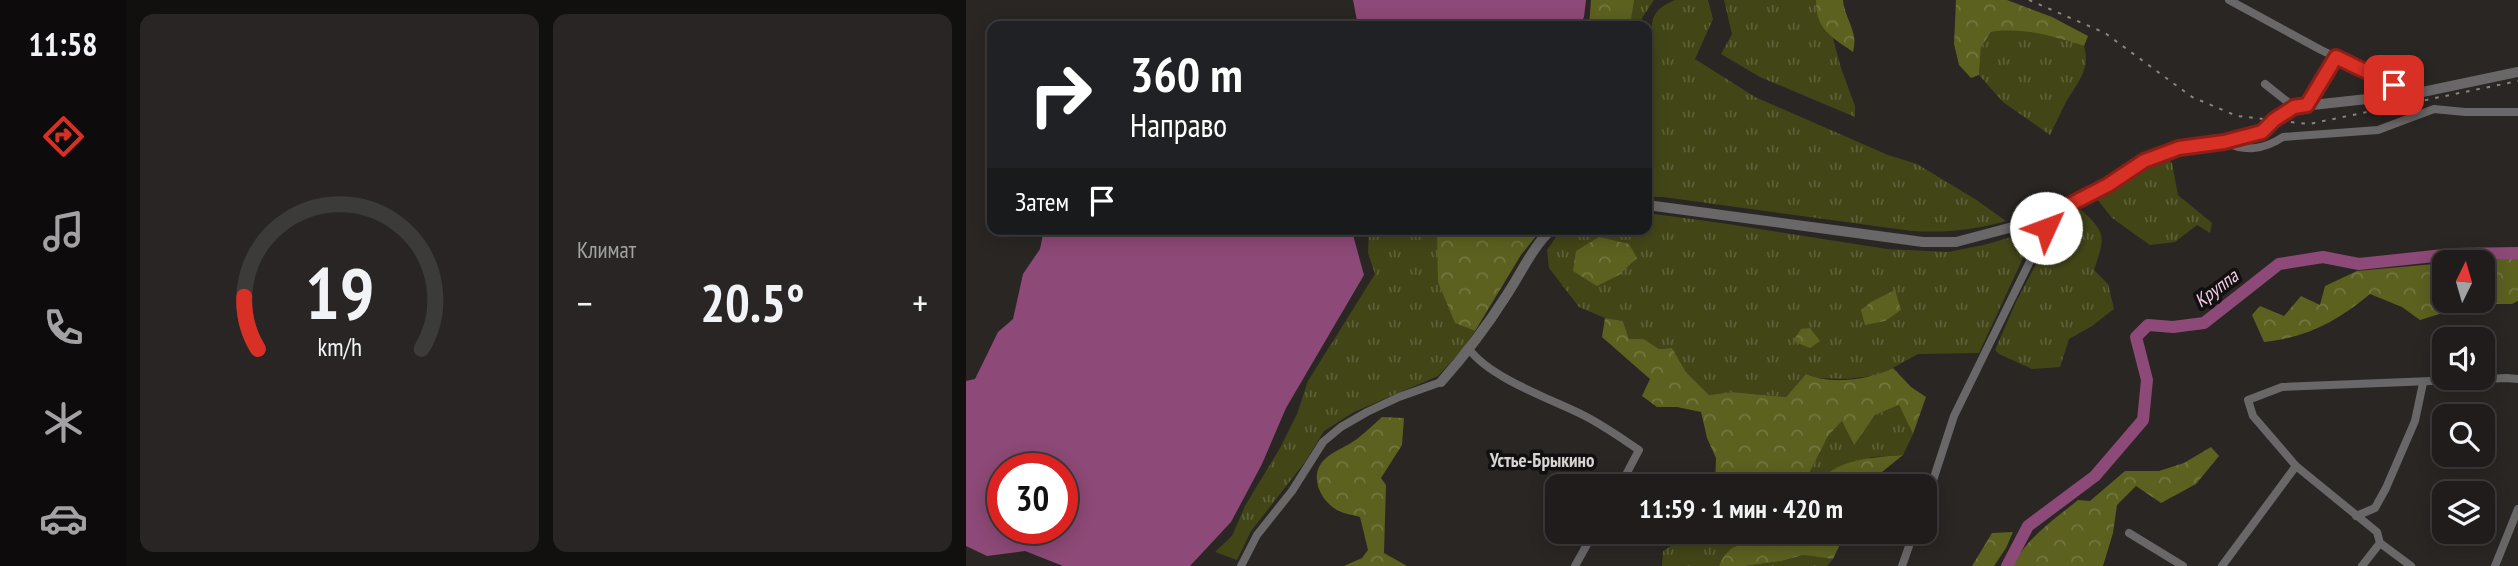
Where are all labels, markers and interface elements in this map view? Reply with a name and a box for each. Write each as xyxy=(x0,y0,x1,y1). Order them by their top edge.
text: 11:58 xyxy=(28,23,98,65)
text: 360 m xyxy=(1130,42,1243,106)
icon: right xyxy=(1015,49,1106,140)
pin xyxy=(2364,55,2424,115)
icon: arrive xyxy=(2375,66,2413,104)
text: Направо xyxy=(1130,104,1227,146)
icon: directions xyxy=(39,112,88,161)
icon: arrive xyxy=(1083,182,1121,220)
text: Затем xyxy=(1015,185,1069,218)
position arrow xyxy=(2009,191,2083,265)
icon: music xyxy=(39,207,88,256)
text: Климат xyxy=(577,235,636,264)
text: 19 xyxy=(305,245,374,339)
north arrow xyxy=(2432,250,2496,313)
map controls xyxy=(2432,250,2495,544)
water label: Круппа xyxy=(2189,263,2244,312)
text: 20.5° xyxy=(700,269,805,336)
text: − xyxy=(577,278,593,327)
text: + xyxy=(912,278,928,327)
icon: phone xyxy=(39,303,88,352)
button: sound xyxy=(2432,327,2495,390)
text: km/h xyxy=(317,331,362,363)
icon: climate xyxy=(39,398,88,447)
button: search xyxy=(2432,404,2495,467)
district label: Устье-Брыкино xyxy=(1489,448,1594,472)
speed limit sign: 30 xyxy=(987,453,1078,544)
button: layers xyxy=(2432,481,2495,544)
text: 11:59 · 1 мин · 420 m xyxy=(1639,492,1843,525)
icon: car xyxy=(39,494,88,543)

